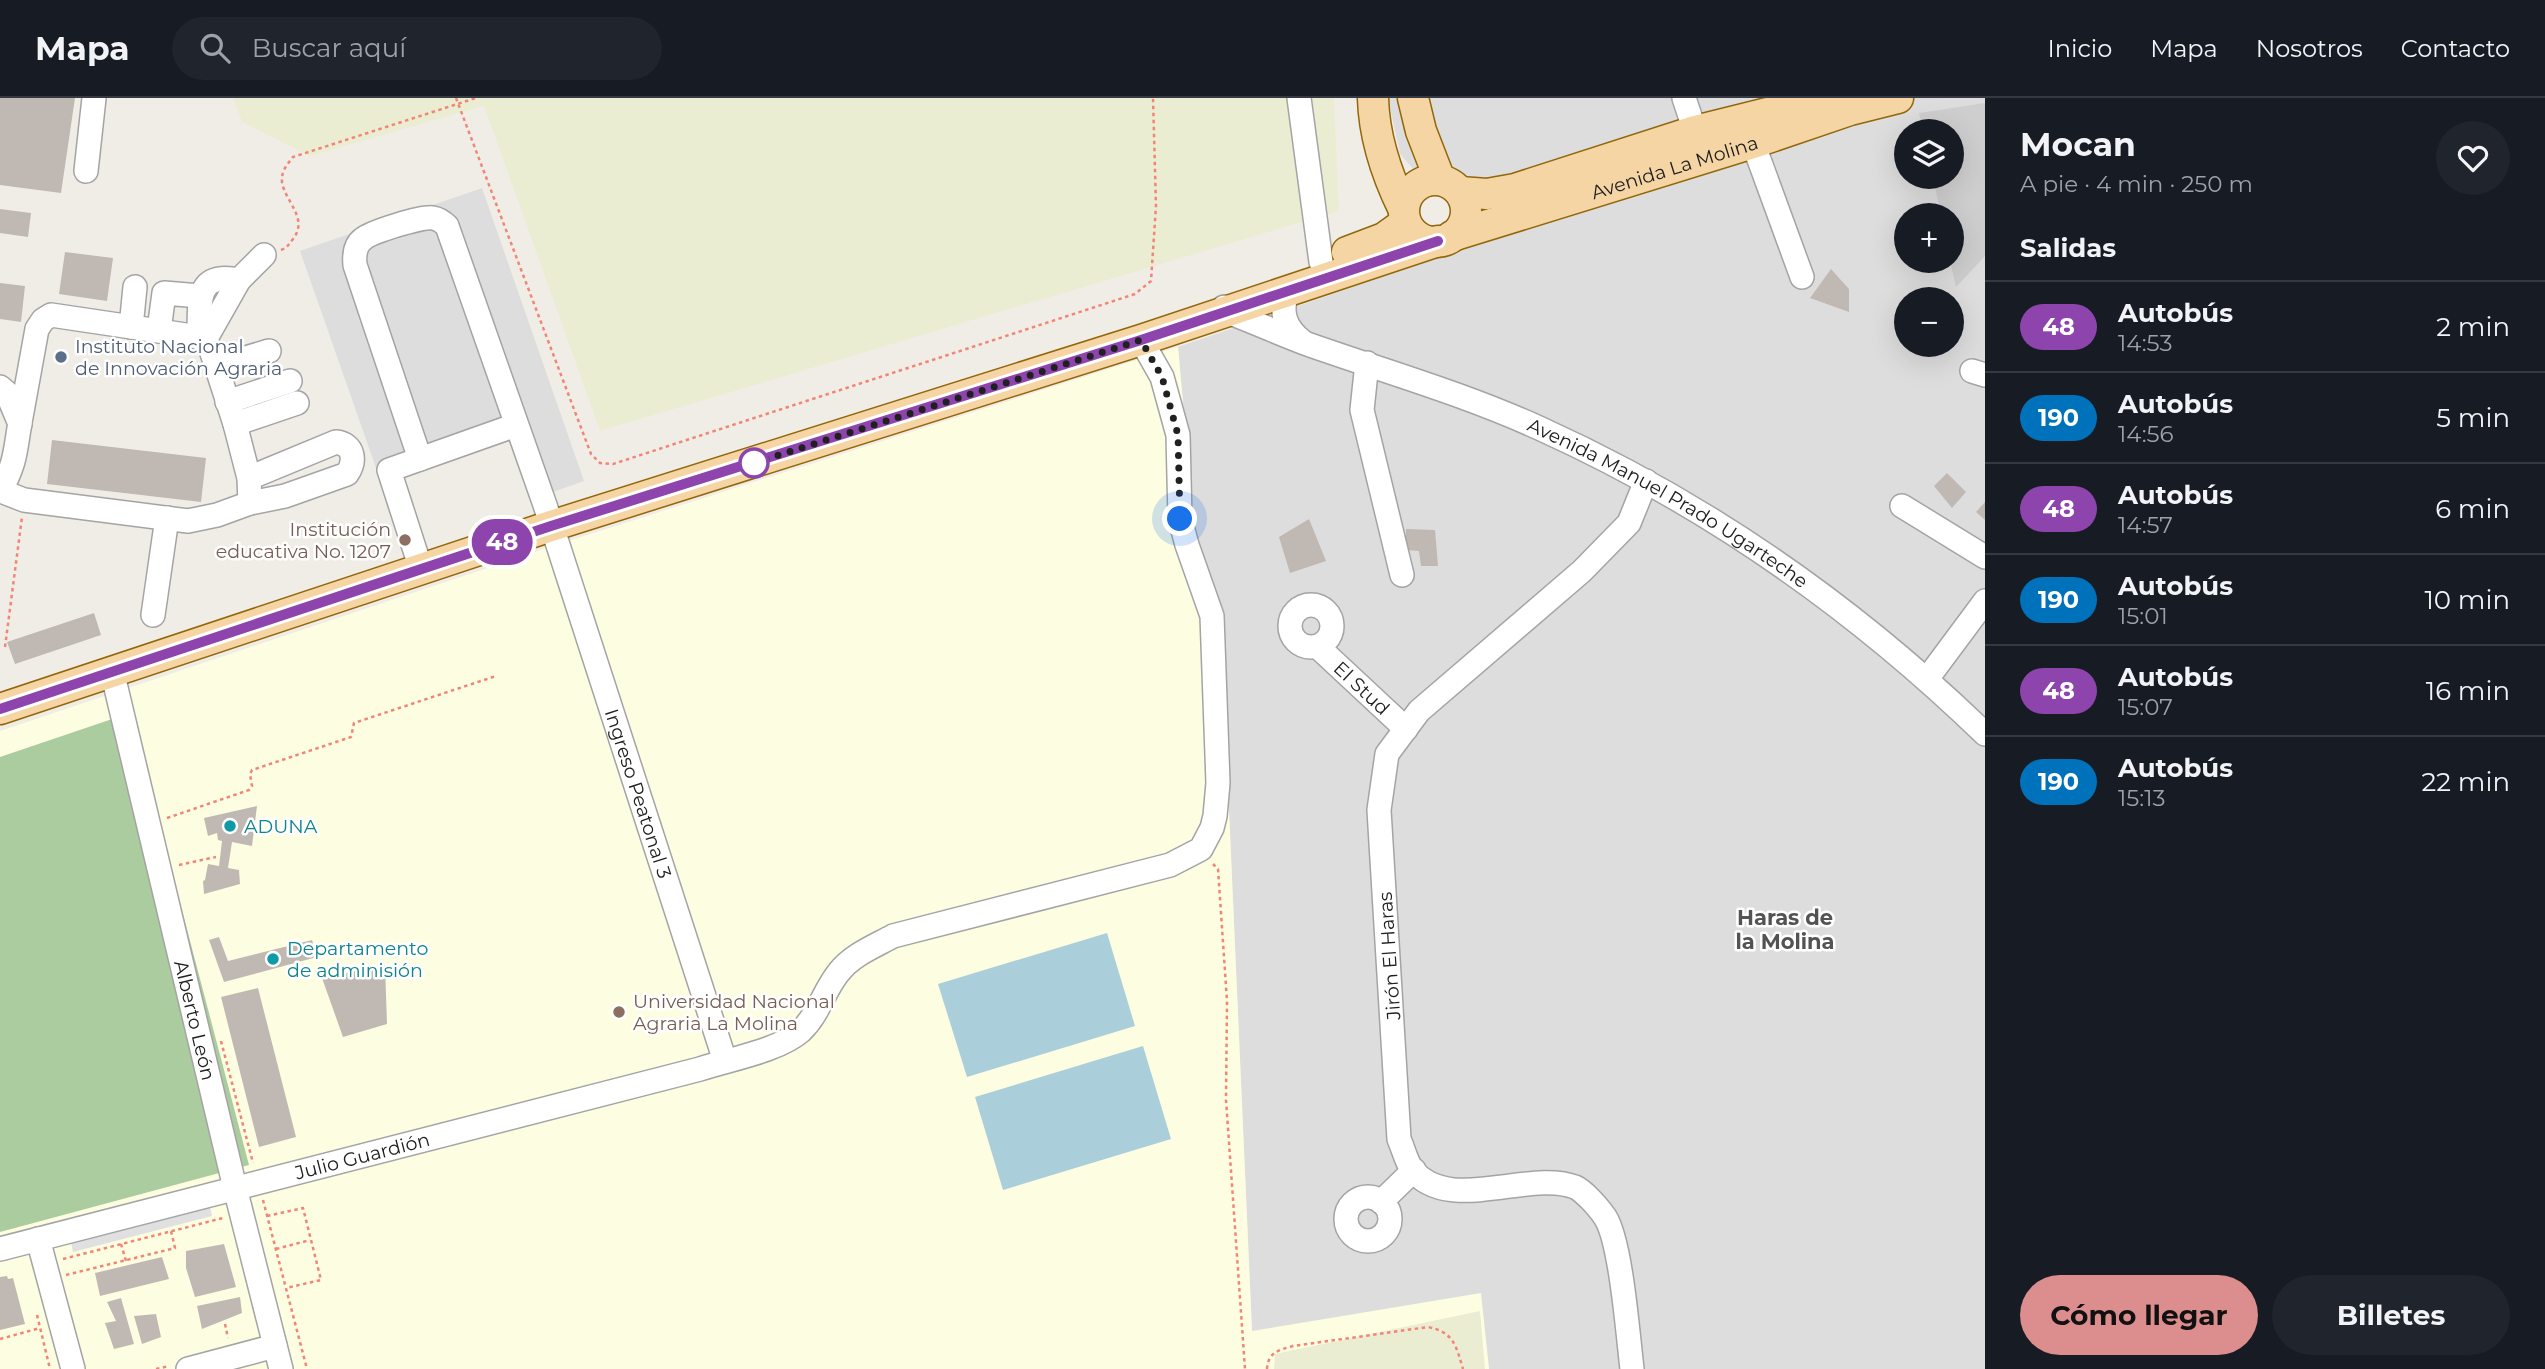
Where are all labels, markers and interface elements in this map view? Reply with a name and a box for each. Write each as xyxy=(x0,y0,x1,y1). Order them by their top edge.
search box xyxy=(172,17,662,80)
text: Mapa xyxy=(35,28,130,68)
icon: search xyxy=(196,29,234,67)
text: Buscar aquí xyxy=(252,32,406,64)
text: Inicio xyxy=(2047,34,2112,63)
text: Mapa xyxy=(2150,34,2218,63)
text: Nosotros xyxy=(2256,34,2363,63)
text: Contacto xyxy=(2401,34,2510,63)
map controls xyxy=(1894,119,1964,357)
button: layers xyxy=(1894,119,1964,189)
button: heart xyxy=(2436,121,2510,195)
text: Mocan xyxy=(2020,124,2136,164)
street label: Avenida La Molina xyxy=(1588,131,1761,204)
text: A pie · 4 min · 250 m xyxy=(2020,170,2253,198)
button: + xyxy=(1894,203,1964,273)
text: Salidas xyxy=(2020,232,2116,264)
button: − xyxy=(1894,287,1964,357)
text: Autobús xyxy=(2118,297,2233,329)
text: 2 min xyxy=(2436,311,2510,343)
text: 48 xyxy=(2042,312,2075,341)
text: 14:53 xyxy=(2118,329,2172,357)
place label: Instituto Nacional de Innovación Agraria xyxy=(75,335,282,380)
marker: Instituto Nacional de Innovación Agraria xyxy=(53,349,69,365)
text: Autobús xyxy=(2118,388,2233,420)
text: 5 min xyxy=(2436,402,2510,434)
text: 190 xyxy=(2038,403,2079,432)
street label: Avenida Manuel Prado Ugarteche xyxy=(1524,413,1812,593)
text: 14:56 xyxy=(2118,420,2174,448)
unlabelled marker xyxy=(739,448,769,478)
text: Autobús xyxy=(2118,479,2233,511)
text: 6 min xyxy=(2435,493,2510,525)
text: 48 xyxy=(2042,494,2075,523)
your location xyxy=(1162,501,1197,536)
text: 14:57 xyxy=(2118,511,2173,539)
place label: Institución educativa No. 1207 xyxy=(216,518,391,563)
line badge: 48 xyxy=(470,519,534,565)
text: 48 xyxy=(486,527,518,556)
marker: Institución educativa No. 1207 xyxy=(397,532,413,548)
text: Autobús xyxy=(2118,570,2233,602)
text: 10 min xyxy=(2424,584,2510,616)
text: 190 xyxy=(2038,585,2079,614)
text: 15:01 xyxy=(2118,602,2168,630)
street label: El Stud xyxy=(1329,657,1394,720)
text: Autobús xyxy=(2118,661,2233,693)
text: 16 min xyxy=(2426,675,2510,707)
text: 48 xyxy=(2042,676,2075,705)
text: 15:07 xyxy=(2118,693,2173,721)
street label: Ingreso Peatonal 3 xyxy=(600,706,676,881)
text: Autobús xyxy=(2118,752,2233,784)
text: 22 min xyxy=(2421,766,2510,798)
text: 190 xyxy=(2038,767,2079,796)
text: 15:13 xyxy=(2118,784,2165,812)
place label: ADUNA xyxy=(244,815,318,838)
marker: ADUNA xyxy=(222,818,238,834)
street label: Jirón El Haras xyxy=(1374,891,1406,1022)
district label: Haras de la Molina xyxy=(1735,905,1835,954)
place label: Departamento de adminisión xyxy=(287,937,428,982)
marker: Departamento de adminisión xyxy=(265,951,281,967)
street label: Alberto León xyxy=(169,958,220,1083)
place label: Universidad Nacional Agraria La Molina xyxy=(633,990,835,1035)
marker: Universidad Nacional Agraria La Molina xyxy=(611,1004,627,1020)
street label: Julio Guardión xyxy=(292,1128,432,1185)
button: Cómo llegar xyxy=(2020,1275,2258,1355)
button: Billetes xyxy=(2272,1275,2510,1355)

